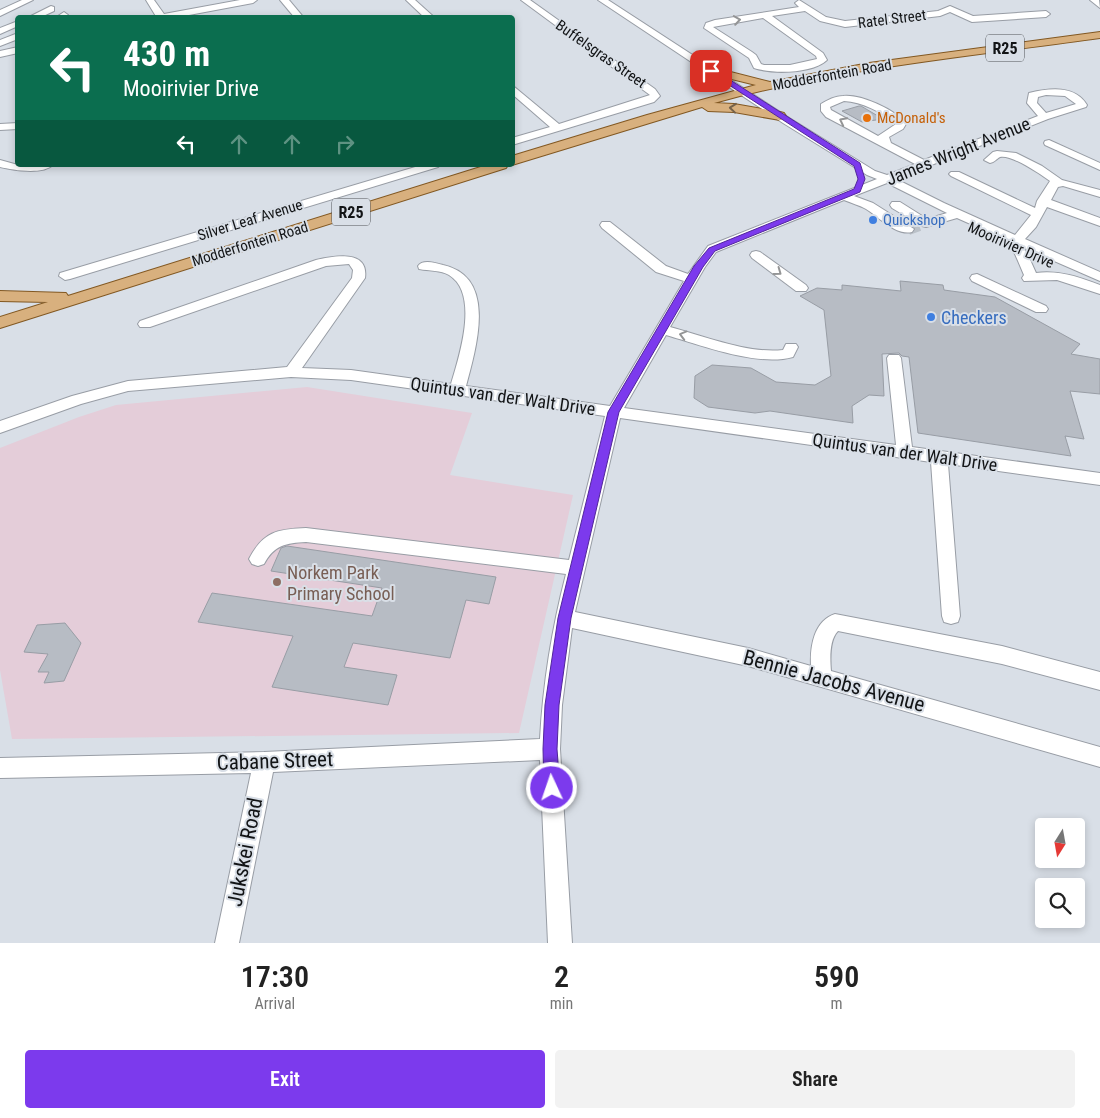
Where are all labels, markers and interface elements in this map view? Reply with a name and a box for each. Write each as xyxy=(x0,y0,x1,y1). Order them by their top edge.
street label: Ratel Street xyxy=(857,6,927,32)
one-way arrow xyxy=(732,15,741,25)
street label: Buffelsgras Street xyxy=(552,16,650,92)
text: 430 m xyxy=(123,34,210,75)
road number: R25 xyxy=(986,34,1024,62)
icon: left xyxy=(40,35,105,100)
pin xyxy=(690,50,732,92)
street label: Modderfontein Road xyxy=(771,56,893,94)
icon: arrive xyxy=(697,57,725,85)
text: Mooirivier Drive xyxy=(123,76,259,101)
one-way arrow xyxy=(729,103,737,114)
place label: McDonald's xyxy=(877,109,946,127)
marker: McDonald's xyxy=(861,112,873,124)
street label: James Wright Avenue xyxy=(883,112,1033,190)
one-way arrow xyxy=(839,117,848,127)
icon: left xyxy=(172,130,200,158)
icon: ahead xyxy=(225,130,253,158)
icon: ahead xyxy=(278,130,306,158)
icon: right xyxy=(331,130,359,158)
street label: Silver Leaf Avenue xyxy=(195,195,305,245)
road number: R25 xyxy=(332,198,370,226)
place label: Quickshop xyxy=(883,211,945,229)
marker: Quickshop xyxy=(867,214,879,226)
street label: Modderfontein Road xyxy=(190,218,310,270)
street label: Mooirivier Drive xyxy=(965,218,1057,272)
one-way arrow xyxy=(772,266,781,274)
place label: Checkers xyxy=(941,307,1007,328)
marker: Checkers xyxy=(925,311,937,323)
one-way arrow xyxy=(678,330,687,341)
street label: Quintus van der Walt Drive xyxy=(409,373,597,419)
street label: Quintus van der Walt Drive xyxy=(811,429,999,475)
place label: Norkem Park Primary School xyxy=(287,562,395,604)
marker: Norkem Park Primary School xyxy=(271,576,283,588)
street label: Bennie Jacobs Avenue xyxy=(741,645,927,717)
street label: Cabane Street xyxy=(216,747,334,775)
position arrow xyxy=(525,761,577,813)
street label: Jukskei Road xyxy=(223,796,267,908)
north arrow xyxy=(1035,818,1085,868)
map controls xyxy=(1035,818,1085,928)
button: search xyxy=(1035,878,1085,928)
text: 17:30 xyxy=(241,959,309,994)
text: 2 xyxy=(554,959,569,994)
text: 590 xyxy=(814,959,859,994)
text: Arrival xyxy=(255,994,295,1013)
text: min xyxy=(550,994,573,1013)
text: m xyxy=(831,994,843,1013)
button: Exit xyxy=(25,1050,545,1108)
button: Share xyxy=(555,1050,1075,1108)

